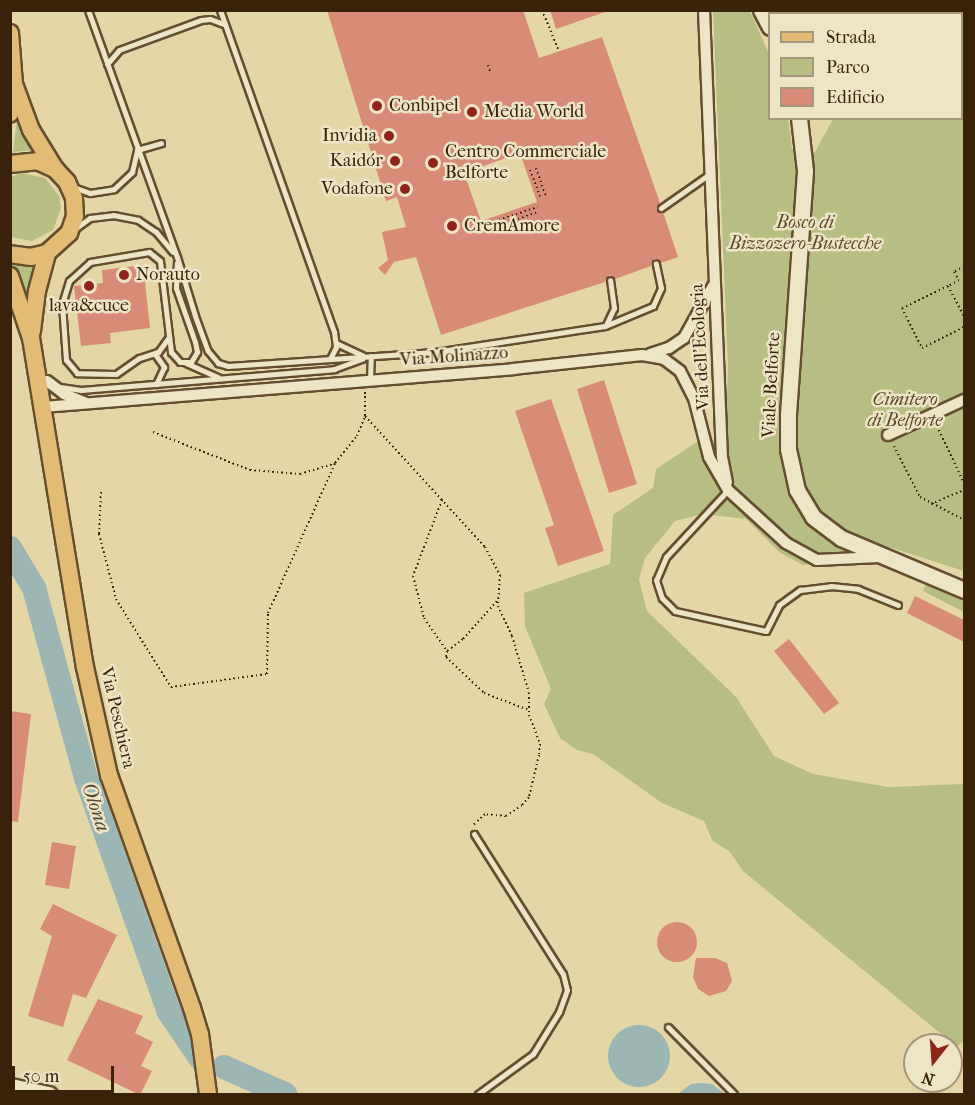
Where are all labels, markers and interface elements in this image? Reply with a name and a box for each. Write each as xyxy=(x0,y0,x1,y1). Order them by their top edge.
legend xyxy=(768,12,963,120)
text: Strada xyxy=(826,27,876,48)
text: Parco xyxy=(826,57,870,78)
text: Edificio xyxy=(826,87,884,108)
place label: Conbipel xyxy=(389,95,459,117)
marker: Conbipel xyxy=(370,99,384,113)
place label: Media World xyxy=(484,101,584,123)
marker: Media World xyxy=(465,105,479,119)
place label: Invidia xyxy=(322,125,377,147)
marker: Invidia xyxy=(382,129,396,143)
place label: Centro Commerciale Belforte xyxy=(445,142,606,184)
place label: Kaidór xyxy=(330,150,383,172)
marker: Kaidór xyxy=(388,154,402,168)
marker: Centro Commerciale Belforte xyxy=(426,156,440,170)
place label: Vodafone xyxy=(321,178,393,200)
marker: Vodafone xyxy=(398,182,412,196)
park label: Bosco di Bizzozero-Bustecche xyxy=(729,213,881,256)
place label: CremAmore xyxy=(464,215,560,237)
marker: CremAmore xyxy=(445,219,459,233)
place label: Norauto xyxy=(136,264,200,286)
marker: Norauto xyxy=(117,268,131,282)
marker: lava&cuce xyxy=(82,279,96,293)
street label: Via dell'Ecologia xyxy=(687,283,715,411)
place label: lava&cuce xyxy=(49,295,129,317)
street label: Viale Belforte xyxy=(758,331,786,439)
street label: Via Molinazzo xyxy=(399,342,509,372)
park label: Cimitero di Belforte xyxy=(867,390,943,432)
street label: Via Peschiera xyxy=(95,665,139,771)
water label: Olona xyxy=(76,779,116,835)
north arrow xyxy=(903,1033,963,1093)
scale bar xyxy=(15,1054,117,1092)
text: 50 m xyxy=(23,1066,59,1087)
text: N xyxy=(920,1068,937,1090)

